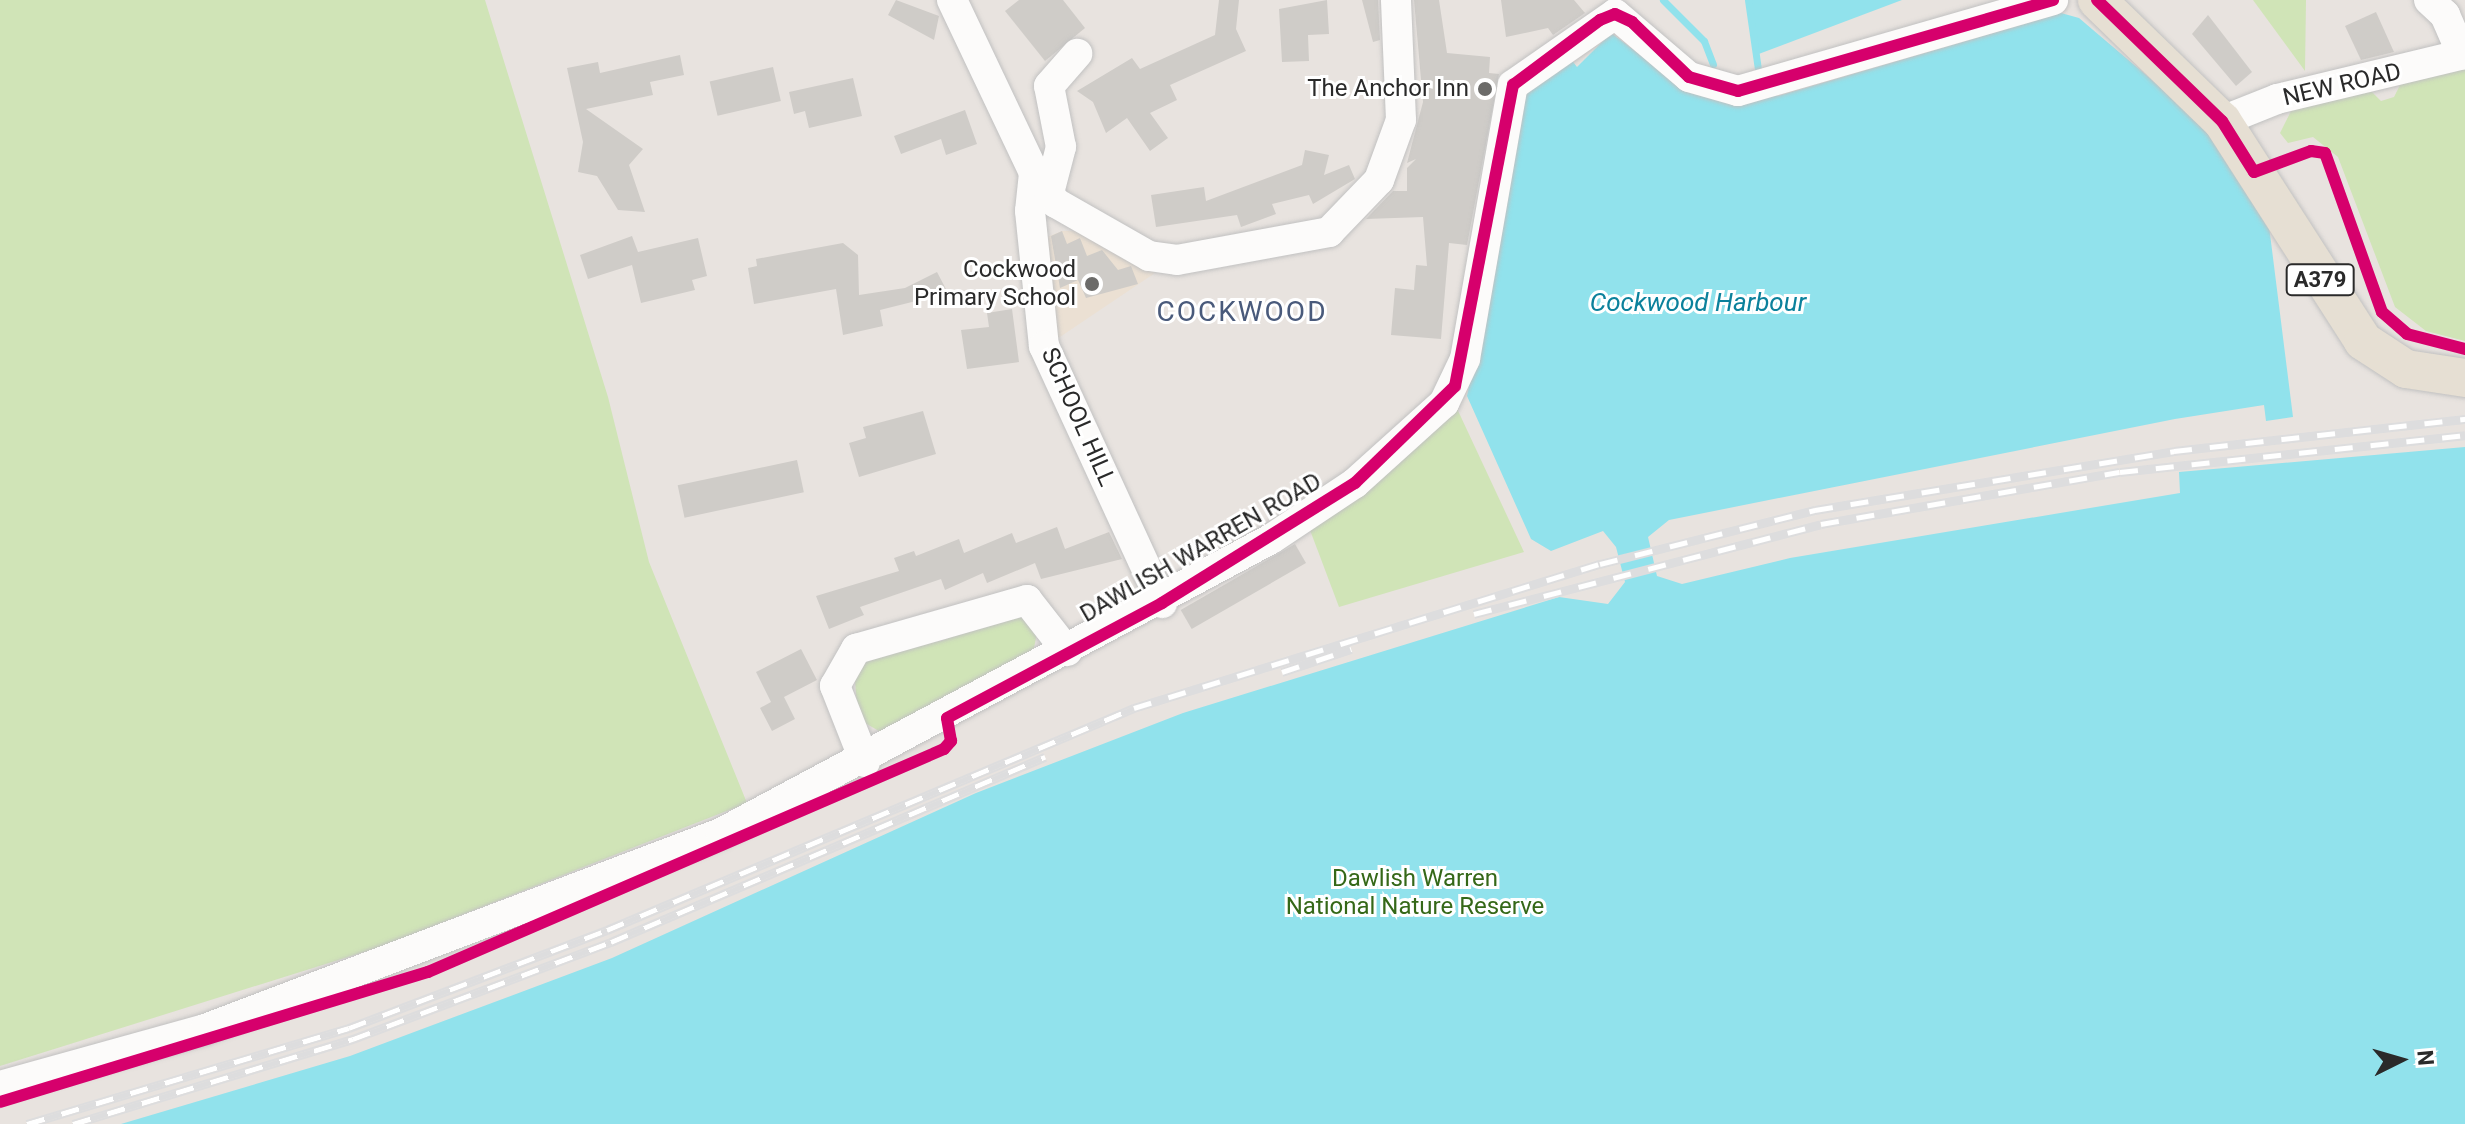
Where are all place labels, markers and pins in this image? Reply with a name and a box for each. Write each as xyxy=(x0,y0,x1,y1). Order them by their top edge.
place label: The Anchor Inn xyxy=(1307,75,1469,103)
marker: The Anchor Inn xyxy=(1476,80,1494,98)
place label: Cockwood Primary School xyxy=(914,256,1076,312)
marker: Cockwood Primary School xyxy=(1083,275,1101,293)

